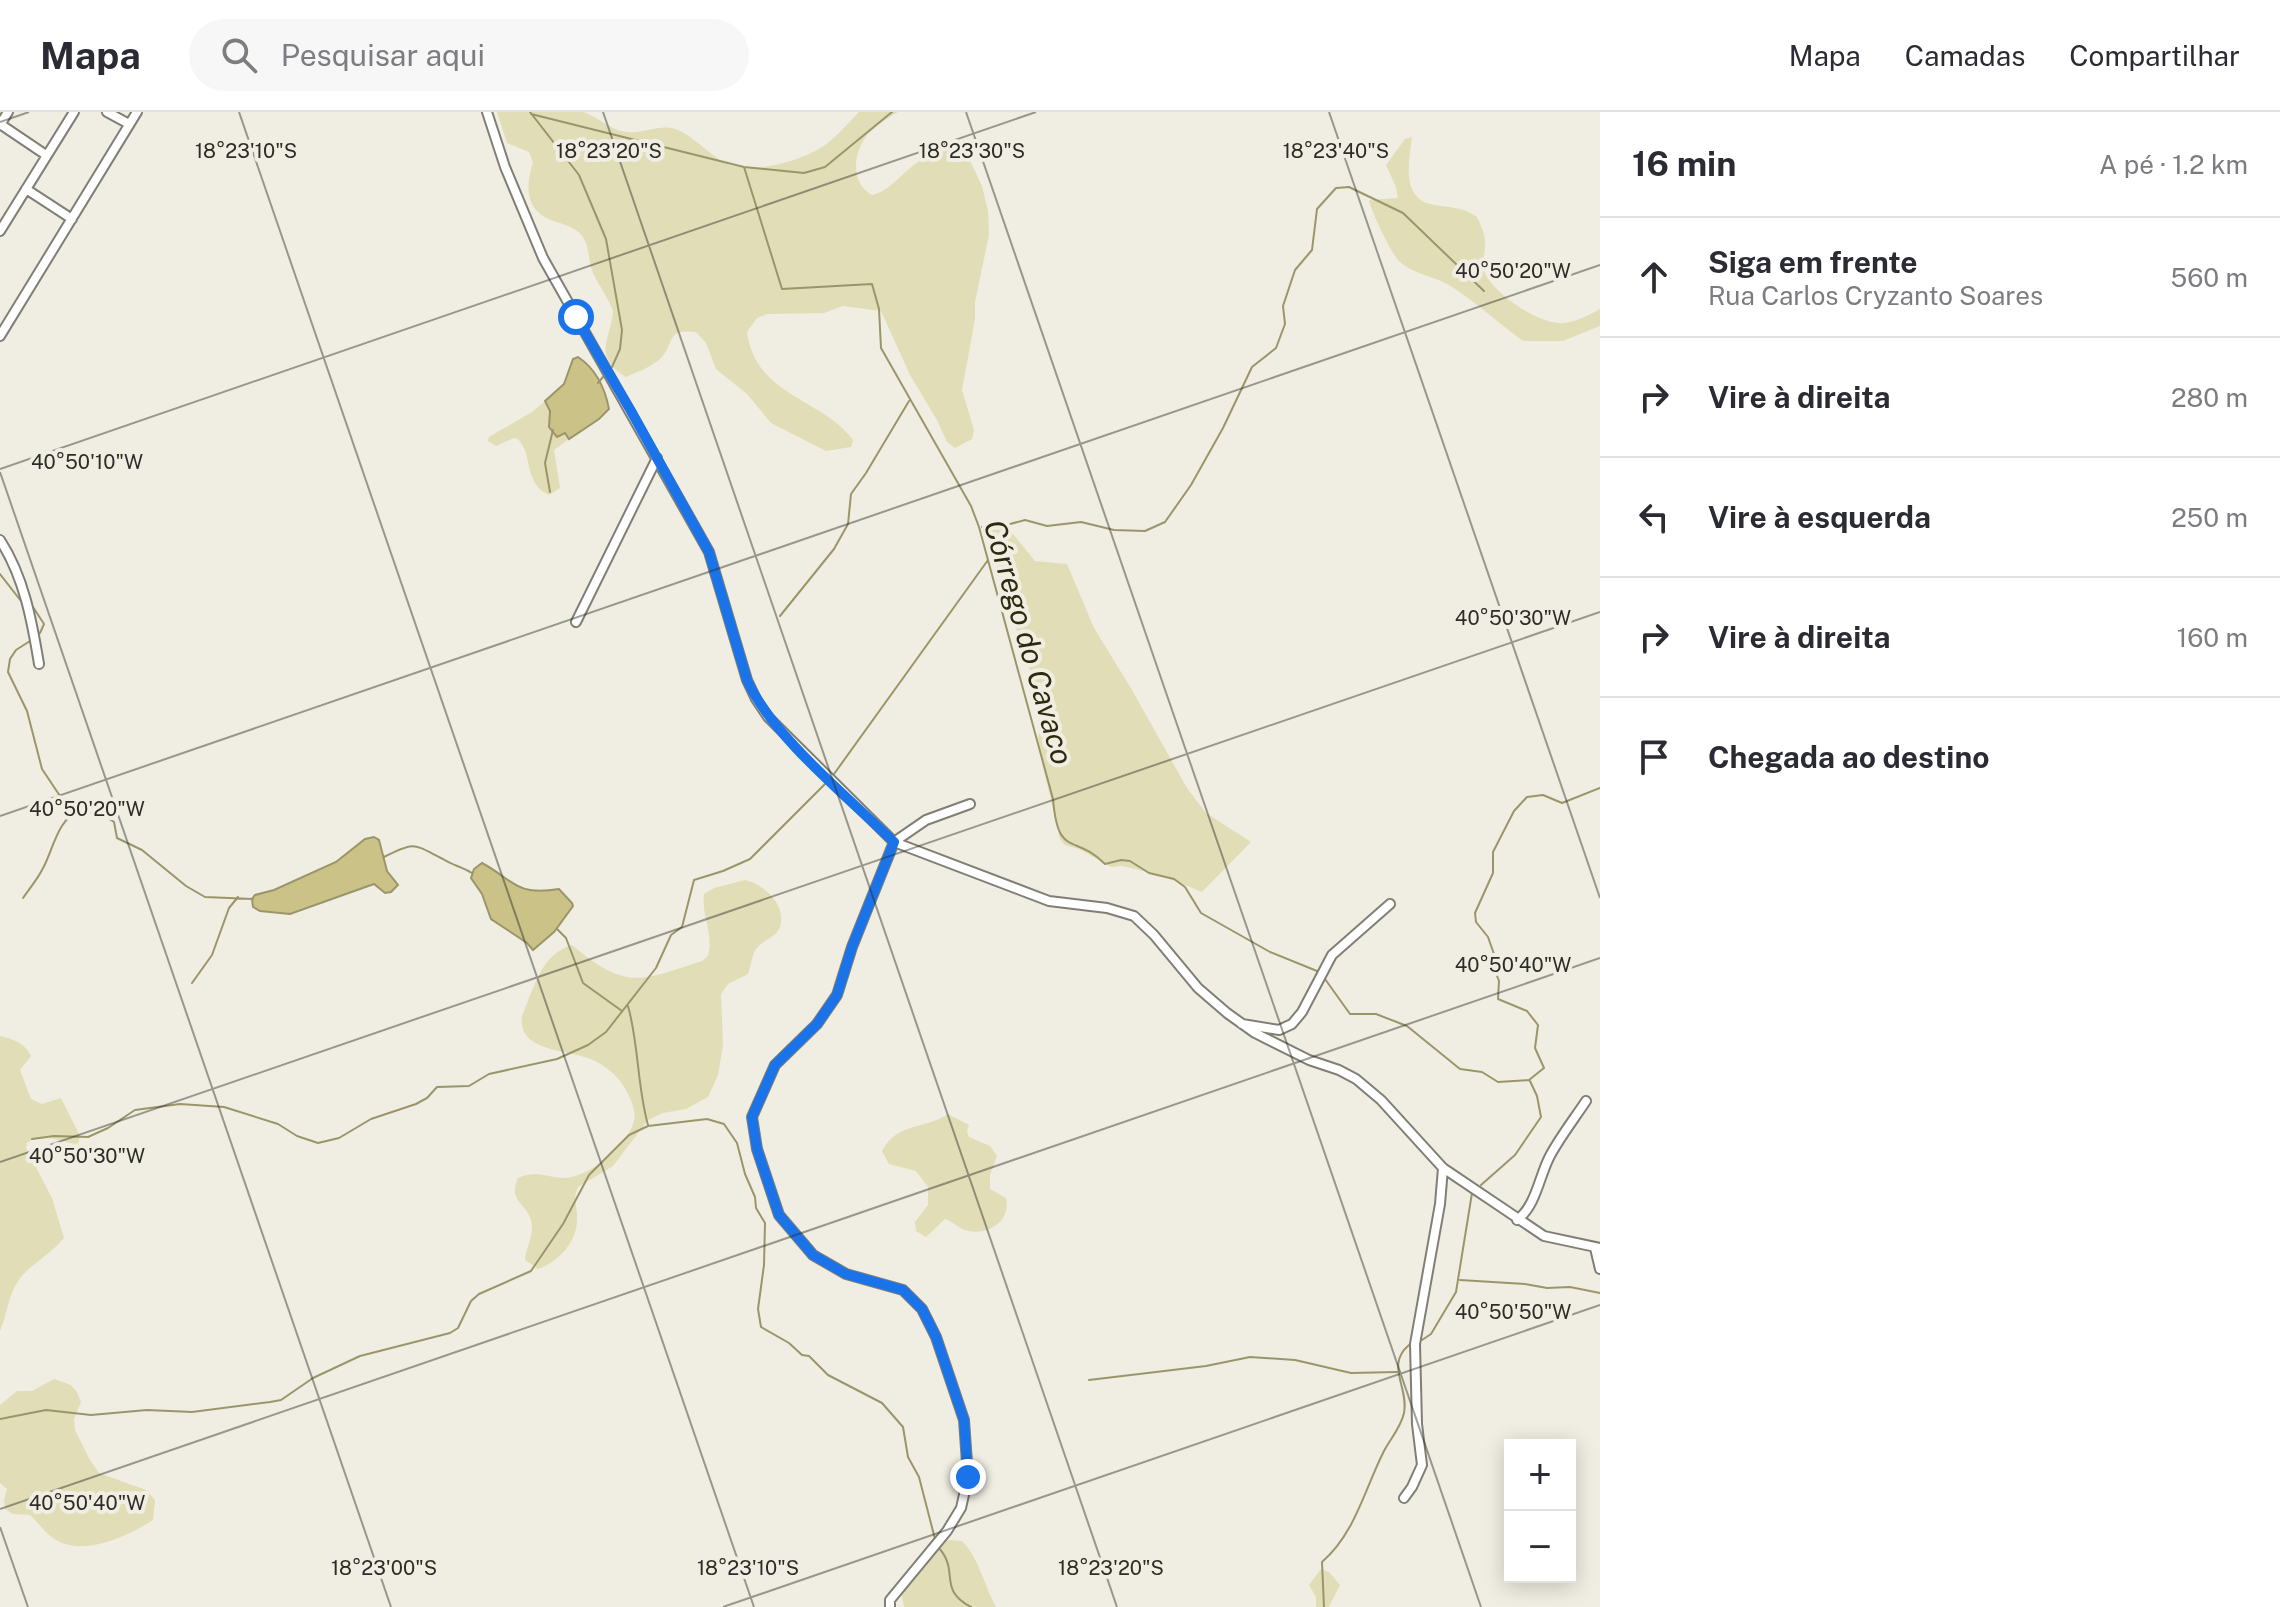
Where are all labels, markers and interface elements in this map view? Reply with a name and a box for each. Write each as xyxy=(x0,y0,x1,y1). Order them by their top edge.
search box xyxy=(189,19,749,91)
text: Mapa xyxy=(40,33,141,78)
icon: search xyxy=(217,33,261,77)
text: Pesquisar aqui xyxy=(281,37,485,73)
text: Mapa xyxy=(1789,39,1861,72)
text: Camadas xyxy=(1905,39,2025,72)
text: Compartilhar xyxy=(2069,39,2240,72)
text: 18°23'10"S xyxy=(195,139,297,163)
text: 18°23'20"S xyxy=(556,139,662,163)
text: 18°23'30"S xyxy=(919,139,1025,163)
text: 18°23'40"S xyxy=(1283,139,1389,163)
text: 16 min xyxy=(1632,144,1736,184)
text: A pé · 1.2 km xyxy=(2099,149,2248,180)
text: Siga em frente xyxy=(1708,244,1918,280)
icon: ahead xyxy=(1632,255,1676,299)
text: 40°50'20"W xyxy=(1455,259,1571,283)
text: 560 m xyxy=(2171,262,2248,293)
text: Rua Carlos Cryzanto Soares xyxy=(1708,280,2043,311)
route start xyxy=(558,299,594,335)
icon: right xyxy=(1632,375,1676,419)
text: Vire à direita xyxy=(1708,379,1891,415)
text: 280 m xyxy=(2171,382,2248,413)
text: 40°50'10"W xyxy=(31,450,143,474)
icon: left xyxy=(1632,495,1676,539)
text: Vire à esquerda xyxy=(1708,499,1931,535)
text: 250 m xyxy=(2171,502,2248,533)
water label: Córrego do Cavaco xyxy=(977,515,1081,769)
text: 40°50'30"W xyxy=(1455,606,1571,630)
icon: right xyxy=(1632,615,1676,659)
text: Vire à direita xyxy=(1708,619,1891,655)
text: 160 m xyxy=(2177,622,2248,653)
icon: arrive xyxy=(1632,735,1676,779)
text: Chegada ao destino xyxy=(1708,739,1989,775)
text: 40°50'20"W xyxy=(29,797,145,821)
text: 40°50'40"W xyxy=(1455,953,1571,977)
text: 40°50'30"W xyxy=(29,1144,145,1168)
text: 40°50'50"W xyxy=(1455,1300,1571,1324)
map controls xyxy=(1504,1439,1576,1583)
button: + xyxy=(1504,1439,1576,1511)
route end xyxy=(950,1459,986,1495)
text: 40°50'40"W xyxy=(29,1491,145,1515)
button: − xyxy=(1504,1511,1576,1583)
text: 18°23'00"S xyxy=(331,1556,437,1580)
text: 18°23'10"S xyxy=(697,1556,799,1580)
text: 18°23'20"S xyxy=(1058,1556,1164,1580)

